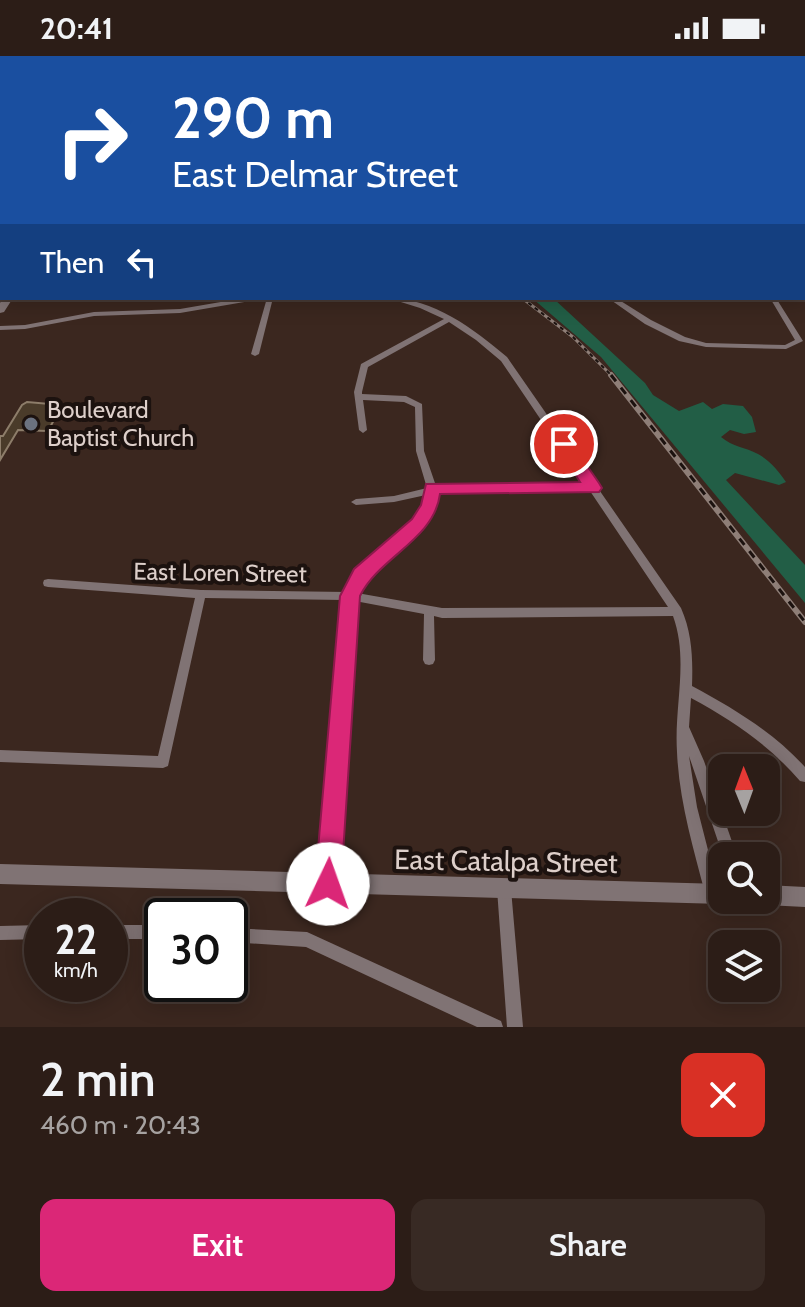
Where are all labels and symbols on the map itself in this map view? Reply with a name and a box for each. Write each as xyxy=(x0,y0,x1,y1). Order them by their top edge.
place label: Boulevard Baptist Church xyxy=(47,395,194,452)
pin xyxy=(530,410,598,478)
marker: Boulevard Baptist Church xyxy=(22,415,40,433)
street label: East Loren Street xyxy=(133,556,307,589)
north arrow xyxy=(708,754,780,826)
position arrow xyxy=(286,842,370,926)
street label: East Catalpa Street xyxy=(394,842,618,880)
speed limit sign: 30 xyxy=(144,898,248,1002)

